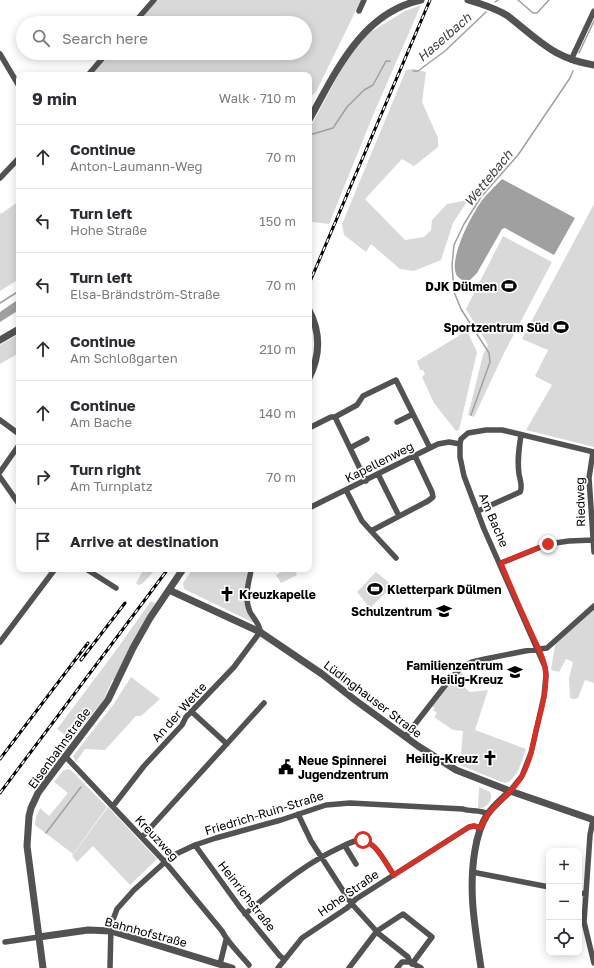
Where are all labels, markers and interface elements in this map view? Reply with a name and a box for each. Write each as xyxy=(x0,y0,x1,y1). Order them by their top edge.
water label: Haselbach xyxy=(414,9,475,65)
search box xyxy=(16,16,312,60)
icon: search xyxy=(30,27,52,49)
text: Search here xyxy=(62,29,148,47)
text: 9 min xyxy=(32,88,77,109)
text: Walk · 710 m xyxy=(219,90,296,106)
text: Continue xyxy=(70,140,136,158)
icon: ahead xyxy=(32,146,54,168)
water label: Wettebach xyxy=(460,146,516,209)
text: 70 m xyxy=(266,149,296,165)
text: Anton-Laumann-Weg xyxy=(70,158,203,174)
text: Turn left xyxy=(70,204,132,222)
icon: left xyxy=(32,210,54,232)
text: 150 m xyxy=(259,213,296,229)
text: Hohe Straße xyxy=(70,222,147,238)
text: Turn left xyxy=(70,268,132,286)
icon: left xyxy=(32,274,54,296)
text: 70 m xyxy=(266,277,296,293)
sports icon: DJK Dülmen xyxy=(500,277,518,295)
place label: DJK Dülmen xyxy=(425,279,497,294)
text: Elsa-Brändström-Straße xyxy=(70,286,220,302)
sports icon: Sportzentrum Süd xyxy=(552,318,570,336)
place label: Sportzentrum Süd xyxy=(443,320,549,335)
text: Continue xyxy=(70,332,136,350)
icon: ahead xyxy=(32,338,54,360)
text: 210 m xyxy=(259,341,296,357)
text: Am Schloßgarten xyxy=(70,350,178,366)
text: Continue xyxy=(70,396,136,414)
icon: ahead xyxy=(32,402,54,424)
text: 140 m xyxy=(259,405,296,421)
text: Am Bache xyxy=(70,414,132,430)
street label: Kapellenweg xyxy=(342,438,416,486)
text: Turn right xyxy=(70,460,141,478)
icon: right xyxy=(32,466,54,488)
text: 70 m xyxy=(266,469,296,485)
street label: Riedweg xyxy=(572,477,588,527)
text: Am Turnplatz xyxy=(70,478,153,494)
street label: Am Bache xyxy=(476,491,512,549)
icon: arrive xyxy=(32,530,54,552)
text: Arrive at destination xyxy=(70,532,219,550)
route end xyxy=(539,535,557,553)
sports icon: Kletterpark Dülmen xyxy=(366,580,384,598)
place label: Kletterpark Dülmen xyxy=(387,582,501,597)
church icon: Kreuzkapelle xyxy=(218,585,236,603)
place label: Kreuzkapelle xyxy=(239,587,316,602)
school or university icon: Schulzentrum xyxy=(435,602,453,620)
place label: Schulzentrum xyxy=(351,604,432,619)
street label: Lüdinghauser Straße xyxy=(321,657,425,741)
place label: Familienzentrum Heilig-Kreuz xyxy=(406,658,503,687)
school or university icon: Familienzentrum Heilig-Kreuz xyxy=(506,663,524,681)
street label: An der Wette xyxy=(148,679,210,745)
street label: Eisenbahnstraße xyxy=(25,704,93,791)
church icon: Heilig-Kreuz xyxy=(481,749,499,767)
place label: Heilig-Kreuz xyxy=(406,751,478,766)
place label: Neue Spinnerei Jugendzentrum xyxy=(298,753,389,782)
public building icon: Neue Spinnerei Jugendzentrum xyxy=(277,758,295,776)
street label: Friedrich-Ruin-Straße xyxy=(203,788,325,838)
street label: Kreuzweg xyxy=(132,812,182,864)
route start xyxy=(354,831,372,849)
map controls xyxy=(546,848,582,956)
button: + xyxy=(546,848,582,884)
street label: Heinrichstraße xyxy=(215,858,279,934)
street label: Hohe Straße xyxy=(315,866,381,920)
button: − xyxy=(546,884,582,920)
street label: Bahnhofstraße xyxy=(103,914,189,950)
button: locate xyxy=(546,920,582,956)

